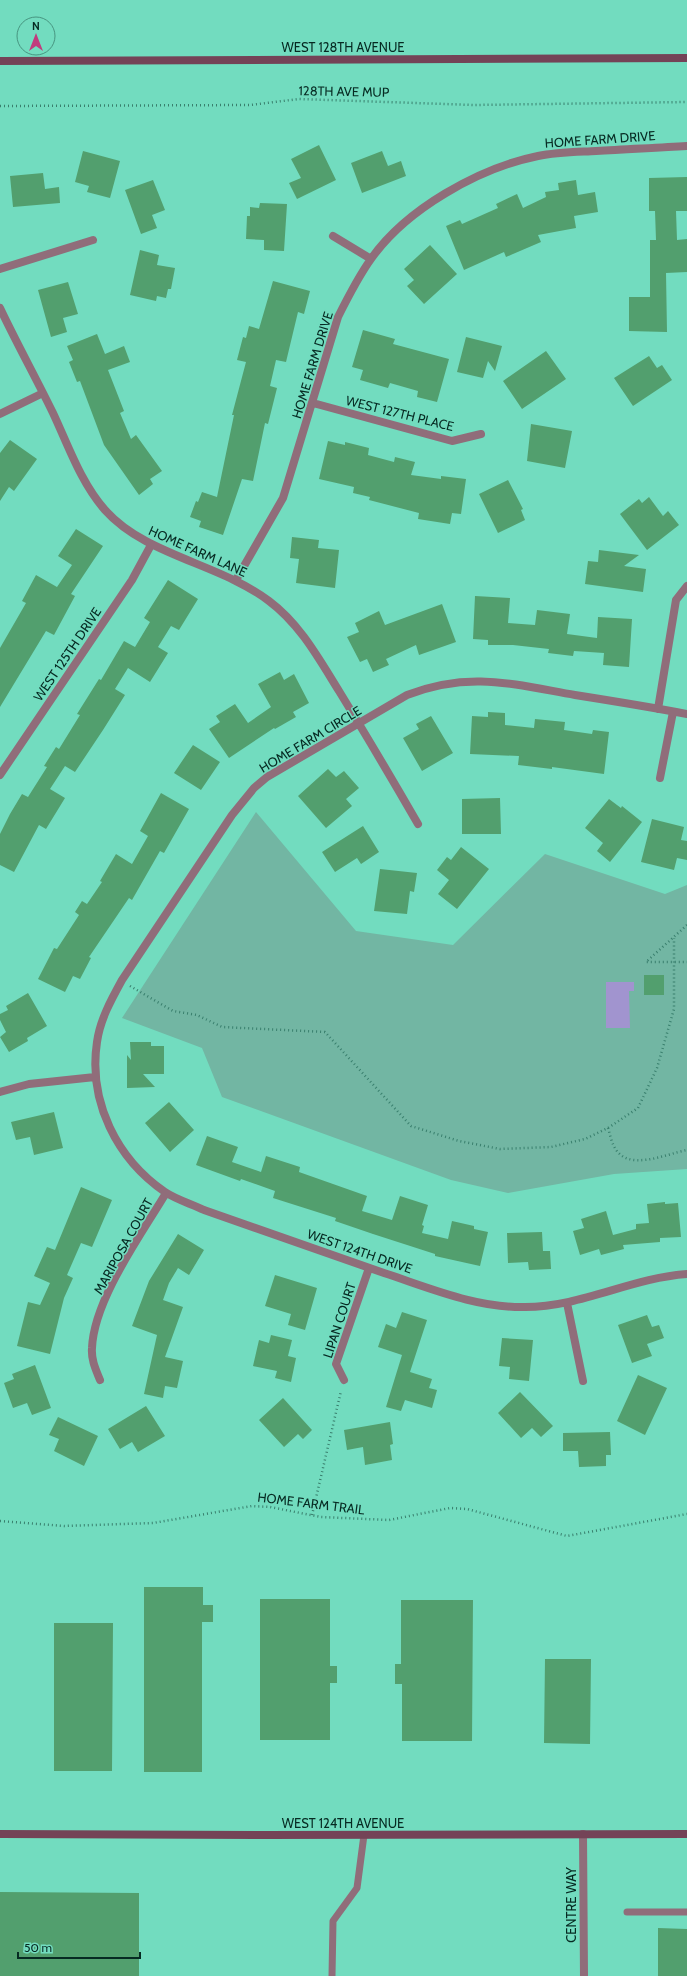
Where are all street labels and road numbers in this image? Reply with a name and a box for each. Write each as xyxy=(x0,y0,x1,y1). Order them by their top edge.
street label: WEST 128TH AVENUE xyxy=(281,39,405,55)
street label: 128TH AVE MUP xyxy=(299,82,390,100)
street label: HOME FARM DRIVE xyxy=(544,127,656,151)
street label: HOME FARM DRIVE xyxy=(288,310,336,420)
street label: WEST 127TH PLACE xyxy=(344,392,456,434)
street label: HOME FARM LANE xyxy=(146,522,250,580)
street label: WEST 125TH DRIVE xyxy=(30,604,104,704)
street label: HOME FARM CIRCLE xyxy=(256,702,364,776)
street label: MARIPOSA COURT xyxy=(90,1195,156,1297)
street label: WEST 124TH DRIVE xyxy=(305,1226,415,1276)
street label: LIPAN COURT xyxy=(319,1280,359,1360)
street label: HOME FARM TRAIL xyxy=(257,1488,366,1518)
street label: WEST 124TH AVENUE xyxy=(282,1815,404,1831)
street label: CENTRE WAY xyxy=(563,1867,579,1943)

